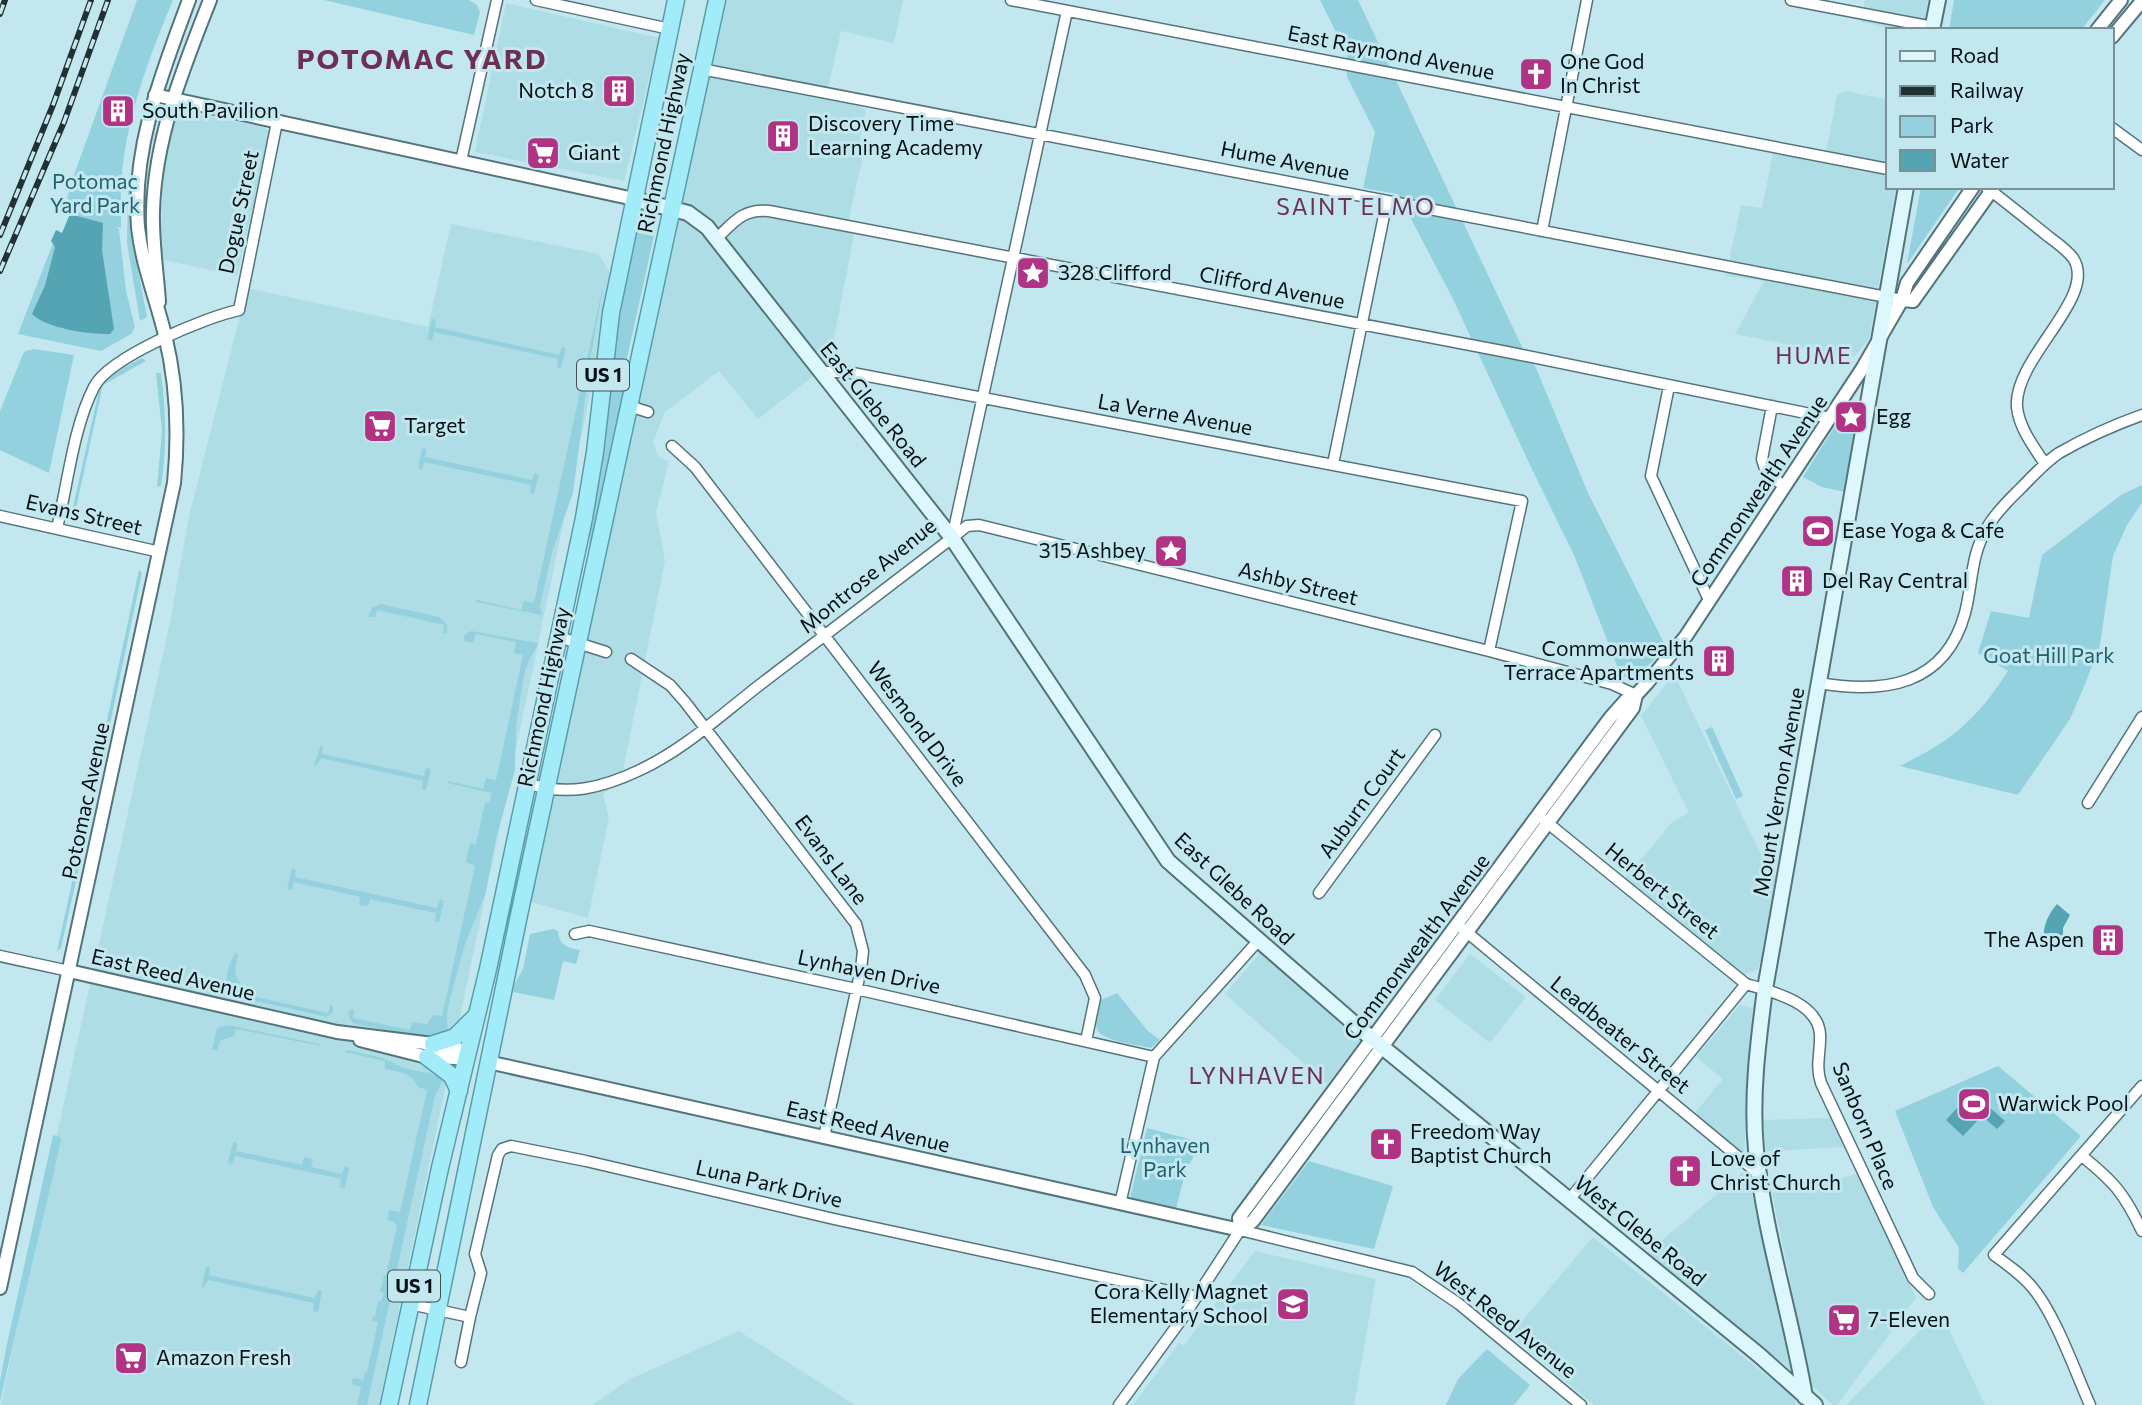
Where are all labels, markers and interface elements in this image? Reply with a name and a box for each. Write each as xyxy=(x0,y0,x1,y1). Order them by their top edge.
street label: East Raymond Avenue xyxy=(1286,19,1497,84)
legend xyxy=(1886,28,2114,189)
district label: POTOMAC YARD xyxy=(296,41,548,75)
text: Road xyxy=(1950,42,1999,67)
place label: One God In Christ xyxy=(1560,48,1644,97)
street label: Richmond Highway xyxy=(631,50,694,235)
church icon: One God In Christ xyxy=(1517,55,1555,93)
building icon: Notch 8 xyxy=(600,72,638,110)
place label: Notch 8 xyxy=(518,77,594,102)
text: Railway xyxy=(1950,77,2024,102)
building icon: South Pavilion xyxy=(99,92,137,130)
place label: South Pavilion xyxy=(142,97,279,122)
place label: Discovery Time Learning Academy xyxy=(808,110,983,159)
text: Park xyxy=(1950,112,1994,137)
building icon: Discovery Time Learning Academy xyxy=(764,117,802,155)
supermarket icon: Giant xyxy=(524,134,562,172)
street label: Hume Avenue xyxy=(1219,135,1352,184)
place label: Giant xyxy=(568,139,620,164)
text: Water xyxy=(1950,147,2009,172)
street label: Dogue Street xyxy=(212,148,263,276)
park label: Potomac Yard Park xyxy=(50,168,140,217)
district label: SAINT ELMO xyxy=(1276,192,1436,220)
place icon: 328 Clifford xyxy=(1014,254,1052,292)
place label: 328 Clifford xyxy=(1058,259,1172,284)
street label: Clifford Avenue xyxy=(1198,260,1347,313)
street label: East Glebe Road xyxy=(816,336,932,472)
district label: HUME xyxy=(1775,341,1853,369)
road number: US 1 xyxy=(577,360,629,390)
street label: La Verne Avenue xyxy=(1096,388,1255,439)
street label: Commonwealth Avenue xyxy=(1684,389,1831,591)
place icon: Egg xyxy=(1832,398,1870,436)
place label: Egg xyxy=(1876,403,1911,428)
supermarket icon: Target xyxy=(361,407,399,445)
place label: Target xyxy=(404,412,466,437)
street label: Evans Street xyxy=(24,488,145,539)
street label: Montrose Avenue xyxy=(794,512,940,637)
sports icon: Ease Yoga & Cafe xyxy=(1799,512,1837,550)
place label: Ease Yoga & Cafe xyxy=(1842,517,2004,542)
place icon: 315 Ashbey xyxy=(1152,532,1190,570)
place label: 315 Ashbey xyxy=(1039,537,1146,562)
street label: Ashby Street xyxy=(1236,556,1361,609)
building icon: Del Ray Central xyxy=(1778,562,1816,600)
place label: Del Ray Central xyxy=(1822,567,1968,592)
street label: Richmond Highway xyxy=(511,604,574,789)
place label: Commonwealth Terrace Apartments xyxy=(1504,635,1694,684)
building icon: Commonwealth Terrace Apartments xyxy=(1700,642,1738,680)
park label: Goat Hill Park xyxy=(1983,642,2115,667)
street label: Wesmond Drive xyxy=(863,656,973,791)
street label: Mount Vernon Avenue xyxy=(1747,685,1808,898)
street label: Potomac Avenue xyxy=(56,720,113,882)
street label: Auburn Court xyxy=(1312,742,1409,862)
street label: Evans Lane xyxy=(790,809,874,909)
street label: East Glebe Road xyxy=(1170,826,1300,950)
street label: Herbert Street xyxy=(1601,836,1725,943)
street label: Commonwealth Avenue xyxy=(1338,848,1494,1044)
building icon: The Aspen xyxy=(2089,921,2127,959)
place label: The Aspen xyxy=(1984,926,2084,951)
street label: East Reed Avenue xyxy=(89,943,258,1005)
street label: Lynhaven Drive xyxy=(796,943,943,998)
street label: Leadbeater Street xyxy=(1546,970,1696,1098)
street label: Sanborn Place xyxy=(1828,1058,1904,1193)
district label: LYNHAVEN xyxy=(1188,1061,1326,1089)
sports icon: Warwick Pool xyxy=(1955,1085,1993,1123)
place label: Warwick Pool xyxy=(1998,1090,2129,1115)
street label: East Reed Avenue xyxy=(784,1095,953,1157)
place label: Freedom Way Baptist Church xyxy=(1410,1118,1552,1167)
church icon: Freedom Way Baptist Church xyxy=(1367,1125,1405,1163)
park label: Lynhaven Park xyxy=(1120,1132,1210,1181)
place label: Love of Christ Church xyxy=(1710,1145,1841,1194)
church icon: Love of Christ Church xyxy=(1666,1152,1704,1190)
street label: Luna Park Drive xyxy=(694,1154,845,1212)
street label: West Glebe Road xyxy=(1570,1169,1712,1290)
street label: West Reed Avenue xyxy=(1429,1255,1583,1382)
road number: US 1 xyxy=(388,1270,440,1302)
place label: Cora Kelly Magnet Elementary School xyxy=(1090,1278,1268,1327)
school or university icon: Cora Kelly Magnet Elementary School xyxy=(1274,1285,1312,1323)
supermarket icon: 7-Eleven xyxy=(1825,1301,1863,1339)
place label: 7-Eleven xyxy=(1868,1306,1950,1331)
supermarket icon: Amazon Fresh xyxy=(112,1339,150,1377)
place label: Amazon Fresh xyxy=(156,1344,291,1369)

